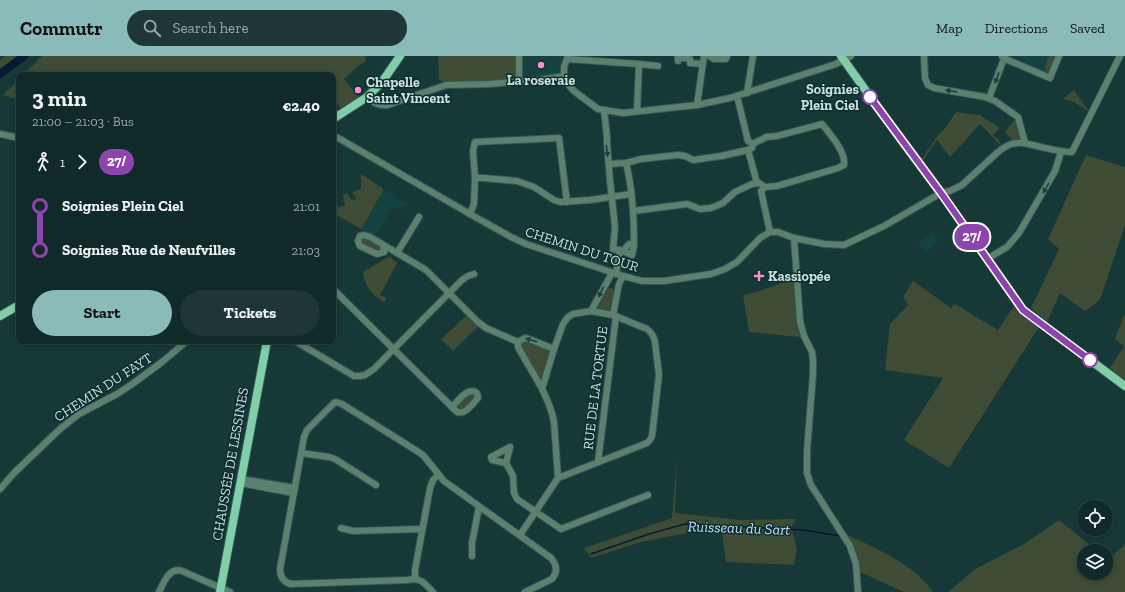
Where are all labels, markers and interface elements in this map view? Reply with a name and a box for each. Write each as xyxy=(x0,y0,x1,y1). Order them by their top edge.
search box xyxy=(127,10,407,46)
text: Commutr xyxy=(20,17,103,40)
icon: search xyxy=(141,17,163,39)
text: Search here xyxy=(173,19,249,37)
text: Map xyxy=(936,20,963,37)
text: Directions xyxy=(985,20,1048,37)
text: Saved xyxy=(1070,20,1105,37)
marker: La roseraie xyxy=(536,60,546,70)
place label: La roseraie xyxy=(507,72,575,89)
one-way arrow xyxy=(994,72,1000,84)
place label: Chapelle Saint Vincent xyxy=(366,74,450,107)
place label: Soignies Plein Ciel xyxy=(801,81,860,114)
text: 3 min xyxy=(32,85,87,112)
marker: Chapelle Saint Vincent xyxy=(353,85,363,95)
one-way arrow xyxy=(945,88,957,94)
marker: Soignies Plein Ciel xyxy=(862,89,878,105)
text: €2.40 xyxy=(282,97,320,115)
text: 21:00 – 21:03 · Bus xyxy=(32,114,134,129)
one-way arrow xyxy=(604,145,611,157)
icon: walk xyxy=(32,151,54,173)
icon: forward xyxy=(71,151,93,173)
text: 27/ xyxy=(107,153,126,170)
text: 1 xyxy=(60,155,65,170)
one-way arrow xyxy=(1042,182,1049,193)
text: Soignies Plein Ciel xyxy=(62,197,184,215)
text: 21:01 xyxy=(293,199,320,214)
street label: CHEMIN DU TOUR xyxy=(523,223,641,276)
line badge: 27/ xyxy=(949,224,995,250)
text: 27/ xyxy=(962,228,982,245)
text: Soignies Rue de Neufvilles xyxy=(62,241,236,259)
text: 21:03 xyxy=(292,243,320,258)
place label: Kassiopée xyxy=(768,268,831,285)
marker: Kassiopée xyxy=(753,270,765,282)
one-way arrow xyxy=(598,286,605,298)
button: Start xyxy=(32,290,172,336)
button: Tickets xyxy=(180,290,320,336)
street label: RUE DE LA TORTUE xyxy=(579,325,612,451)
one-way arrow xyxy=(524,337,536,343)
street label: CHEMIN DU FAYT xyxy=(51,349,156,425)
unlabelled marker xyxy=(1082,352,1098,368)
street label: CHAUSSÉE DE LESSINES xyxy=(209,386,252,542)
map controls xyxy=(1077,500,1113,580)
button: locate xyxy=(1077,500,1113,536)
water label: Ruisseau du Sart xyxy=(687,517,791,539)
button: layers xyxy=(1077,544,1113,580)

